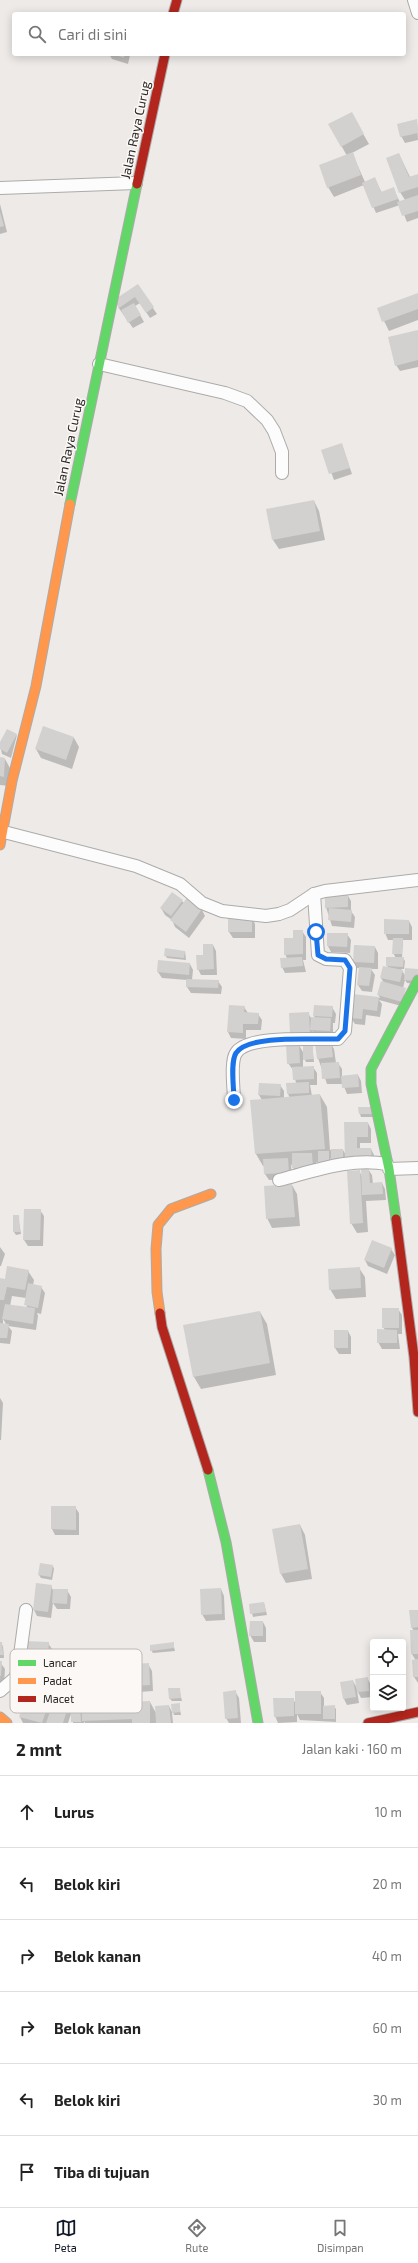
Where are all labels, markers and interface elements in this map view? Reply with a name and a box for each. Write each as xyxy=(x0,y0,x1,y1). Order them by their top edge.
search box xyxy=(12,12,406,56)
icon: search xyxy=(26,23,48,45)
text: Cari di sini xyxy=(58,25,127,43)
street label: Jalan Raya Curug xyxy=(117,80,153,180)
street label: Jalan Raya Curug xyxy=(50,397,86,497)
route start xyxy=(307,923,325,941)
route end xyxy=(225,1091,243,1109)
map controls xyxy=(370,1639,406,1711)
button: locate xyxy=(370,1639,406,1675)
legend xyxy=(10,1649,142,1713)
text: Lancar xyxy=(43,1656,78,1669)
text: Padat xyxy=(43,1674,72,1687)
button: layers xyxy=(370,1675,406,1711)
text: Macet xyxy=(43,1692,74,1705)
text: 2 mnt xyxy=(16,1739,62,1759)
text: Jalan kaki · 160 m xyxy=(302,1741,402,1757)
icon: ahead xyxy=(16,1801,38,1823)
text: Lurus xyxy=(54,1803,94,1821)
text: 10 m xyxy=(375,1804,402,1820)
icon: left xyxy=(16,1873,38,1895)
text: Belok kiri xyxy=(54,1875,120,1893)
text: 20 m xyxy=(373,1876,402,1892)
icon: right xyxy=(16,1945,38,1967)
text: Belok kanan xyxy=(54,1947,141,1965)
text: 40 m xyxy=(372,1948,402,1964)
icon: right xyxy=(16,2017,38,2039)
text: Belok kanan xyxy=(54,2019,141,2037)
text: 60 m xyxy=(372,2020,402,2036)
icon: left xyxy=(16,2089,38,2111)
text: Belok kiri xyxy=(54,2091,120,2109)
text: 30 m xyxy=(373,2092,402,2108)
icon: arrive xyxy=(16,2161,38,2183)
text: Tiba di tujuan xyxy=(54,2163,150,2181)
tab: Peta xyxy=(54,2217,77,2254)
tab: Rute xyxy=(185,2217,208,2254)
tab: Disimpan xyxy=(317,2217,364,2254)

